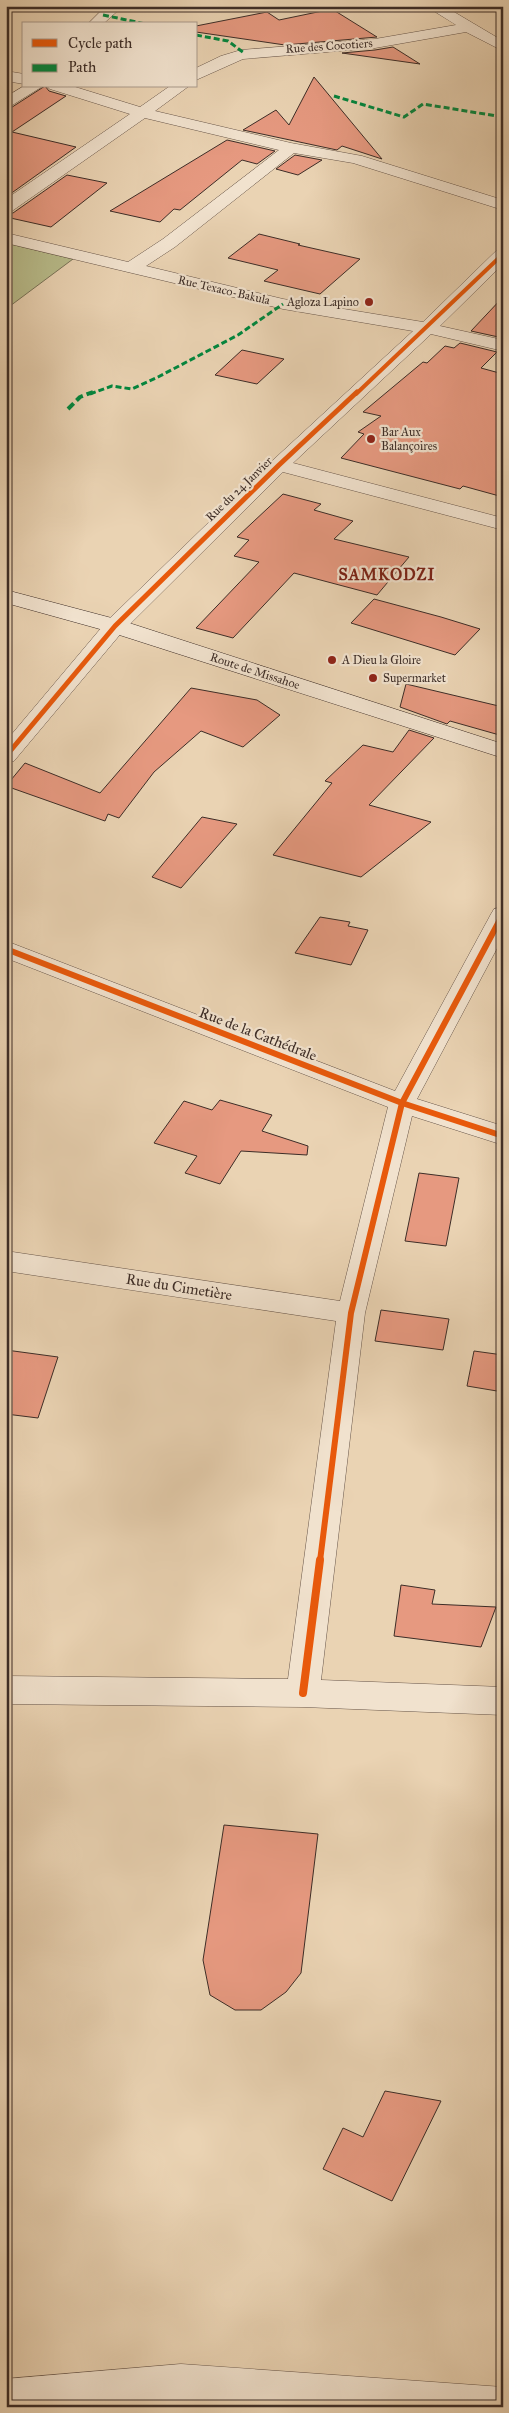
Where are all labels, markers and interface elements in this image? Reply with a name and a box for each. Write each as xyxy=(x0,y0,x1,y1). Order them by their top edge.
legend xyxy=(22,22,198,88)
text: Cycle path xyxy=(68,34,133,52)
street label: Rue des Cocotiers xyxy=(285,36,373,56)
text: Path xyxy=(68,58,97,76)
street label: Rue Texaco-Bakula xyxy=(176,273,272,308)
place label: Agloza Lapino xyxy=(286,295,359,310)
marker: Agloza Lapino xyxy=(363,296,375,308)
place label: Bar Aux Balançoires xyxy=(381,425,437,453)
marker: Bar Aux Balançoires xyxy=(365,433,377,445)
street label: Rue du 24 Janvier xyxy=(203,453,276,525)
district label: SAMKODZI xyxy=(339,565,435,584)
street label: Route de Missahoe xyxy=(208,650,302,692)
place label: A Dieu la Gloire xyxy=(341,653,421,667)
marker: A Dieu la Gloire xyxy=(326,654,338,666)
place label: Supermarket xyxy=(383,671,447,685)
marker: Supermarket xyxy=(367,672,379,684)
street label: Rue de la Cathédrale xyxy=(197,1003,319,1065)
street label: Rue du Cimetière xyxy=(125,1270,233,1304)

